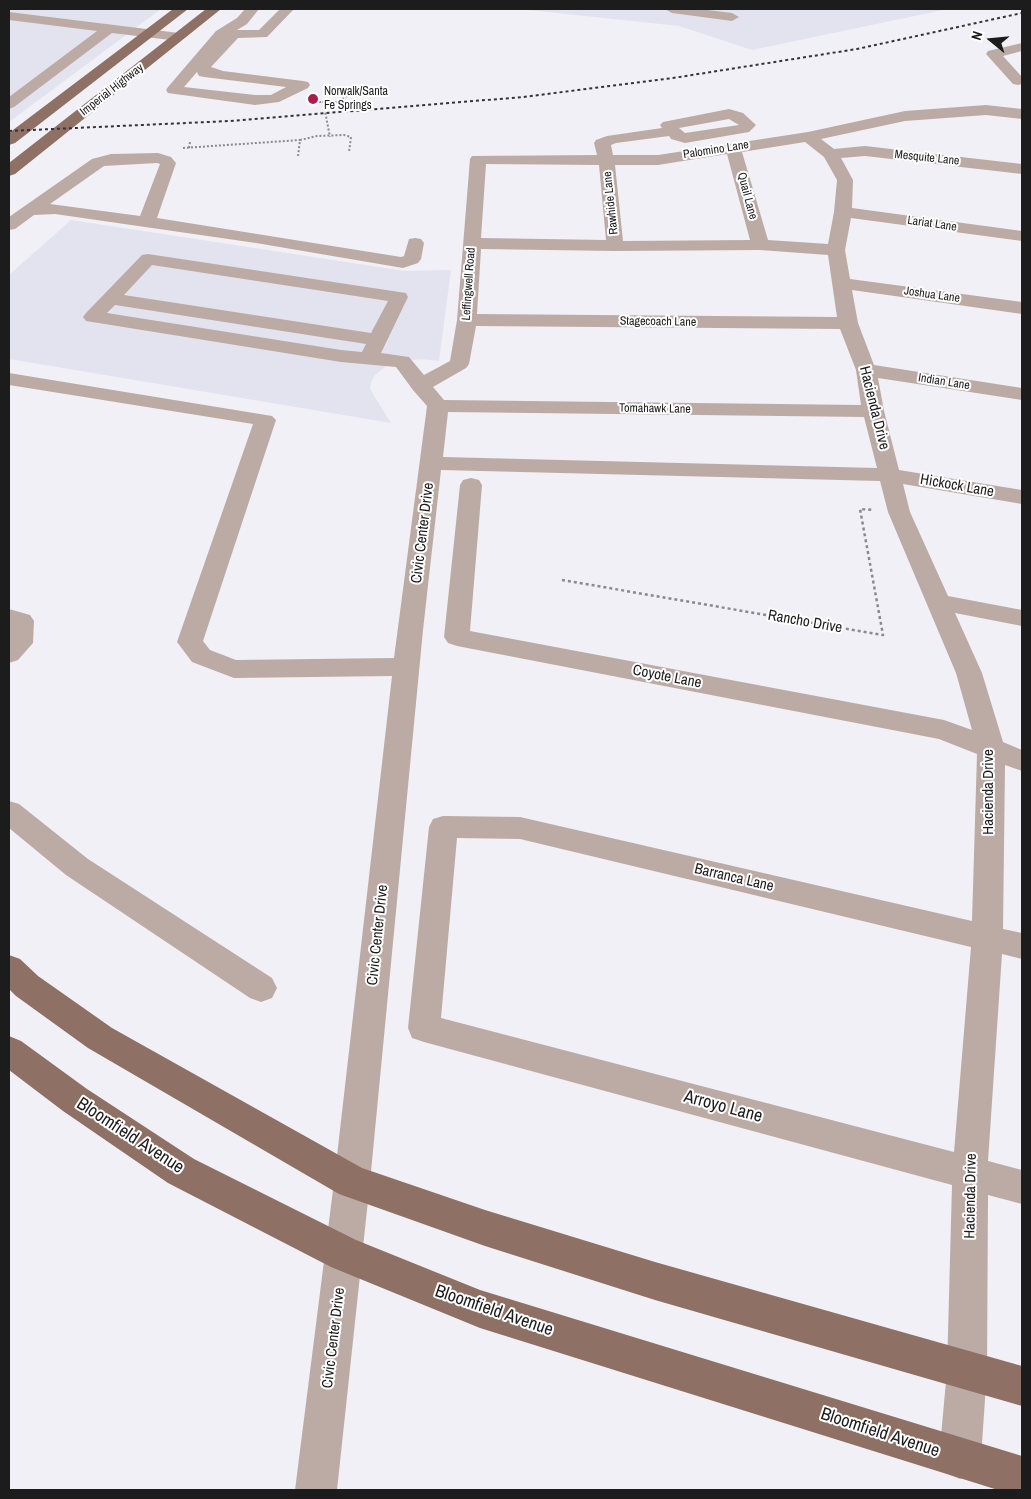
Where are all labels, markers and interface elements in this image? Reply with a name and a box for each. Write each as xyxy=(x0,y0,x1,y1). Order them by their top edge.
north arrow xyxy=(966,15,1016,65)
text: N xyxy=(967,29,986,42)
street label: Imperial Highway xyxy=(77,61,147,119)
place label: Norwalk/Santa Fe Springs xyxy=(324,85,388,113)
marker: Norwalk/Santa Fe Springs xyxy=(306,92,320,106)
street label: Palomino Lane xyxy=(682,138,750,162)
street label: Mesquite Lane xyxy=(894,147,960,169)
street label: Rawhide Lane xyxy=(601,171,621,235)
street label: Quail Lane xyxy=(734,171,760,221)
street label: Lariat Lane xyxy=(906,213,958,235)
street label: Leffingwell Road xyxy=(459,247,479,321)
street label: Joshua Lane xyxy=(903,284,961,306)
street label: Stagecoach Lane xyxy=(620,314,696,330)
street label: Hacienda Drive xyxy=(855,364,893,452)
street label: Indian Lane xyxy=(917,371,971,393)
street label: Tomahawk Lane xyxy=(619,401,691,417)
street label: Hickock Lane xyxy=(919,471,995,501)
street label: Civic Center Drive xyxy=(408,482,438,584)
street label: Rancho Drive xyxy=(766,607,844,637)
street label: Coyote Lane xyxy=(631,662,703,692)
street label: Hacienda Drive xyxy=(980,749,998,835)
street label: Barranca Lane xyxy=(693,860,775,896)
street label: Civic Center Drive xyxy=(364,884,392,986)
street label: Arroyo Lane xyxy=(681,1086,765,1128)
street label: Bloomfield Avenue xyxy=(72,1093,188,1179)
street label: Hacienda Drive xyxy=(961,1153,981,1239)
street label: Bloomfield Avenue xyxy=(432,1281,556,1341)
street label: Civic Center Drive xyxy=(319,1287,349,1389)
street label: Bloomfield Avenue xyxy=(818,1404,942,1462)

